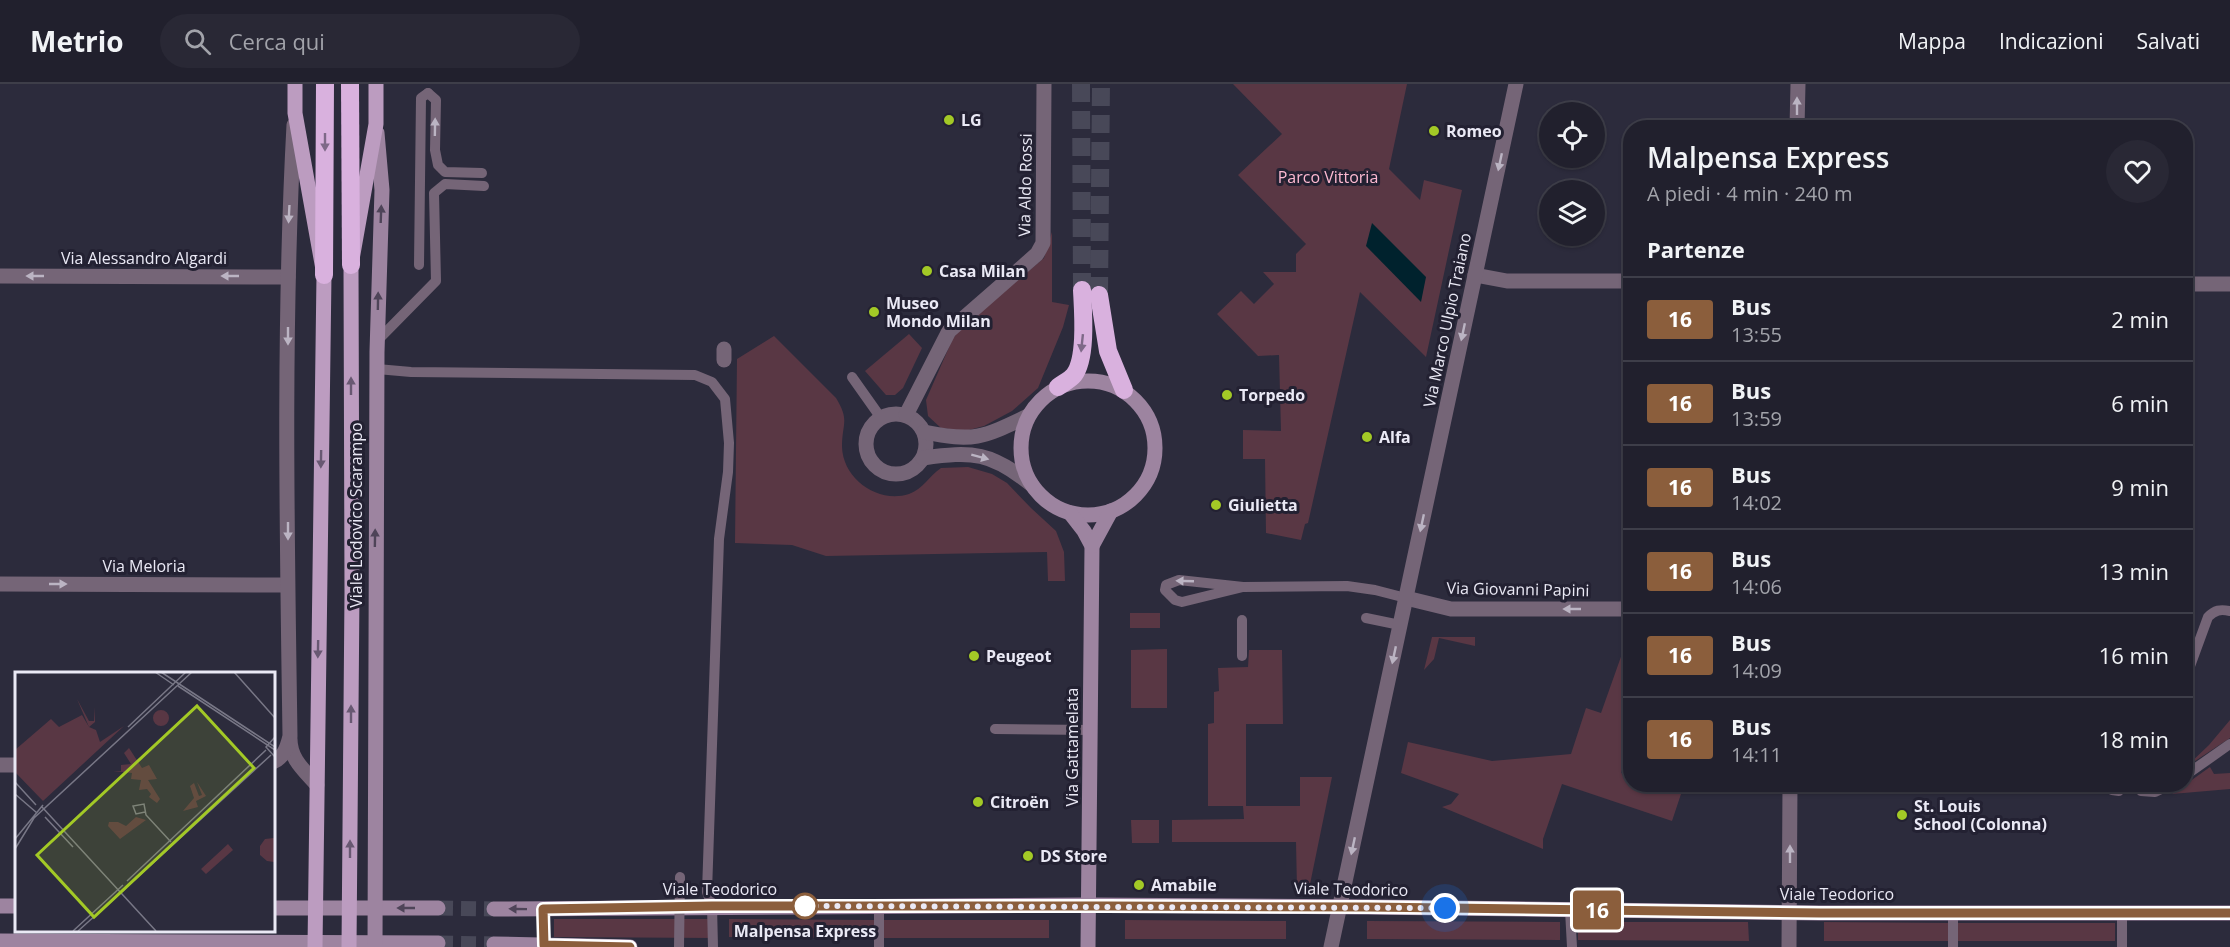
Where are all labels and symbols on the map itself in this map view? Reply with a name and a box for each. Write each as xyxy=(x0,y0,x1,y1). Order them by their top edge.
one-way arrow xyxy=(1792,96,1802,115)
place label: LG xyxy=(961,109,982,131)
marker: LG xyxy=(942,113,956,127)
one-way arrow xyxy=(431,118,440,137)
place label: Romeo xyxy=(1446,120,1502,142)
marker: Romeo xyxy=(1427,124,1441,138)
one-way arrow xyxy=(320,133,330,152)
street label: Via Aldo Rossi xyxy=(1013,133,1037,237)
one-way arrow xyxy=(1494,152,1504,171)
park label: Parco Vittoria xyxy=(1278,166,1378,188)
one-way arrow xyxy=(284,204,294,223)
one-way arrow xyxy=(377,205,386,224)
street label: Via Marco Ulpio Traiano xyxy=(1418,231,1476,409)
street label: Via Alessandro Algardi xyxy=(61,247,227,269)
place label: Casa Milan xyxy=(939,260,1026,282)
marker: Casa Milan xyxy=(920,264,934,278)
one-way arrow xyxy=(25,271,44,281)
one-way arrow xyxy=(220,271,239,281)
one-way arrow xyxy=(374,291,383,310)
place label: Museo Mondo Milan xyxy=(886,292,991,332)
marker: Museo Mondo Milan xyxy=(867,305,881,319)
one-way arrow xyxy=(1458,323,1467,342)
one-way arrow xyxy=(283,326,293,345)
one-way arrow xyxy=(1077,333,1086,352)
one-way arrow xyxy=(346,377,356,396)
place label: Torpedo xyxy=(1239,384,1305,406)
marker: Torpedo xyxy=(1220,388,1234,402)
street label: Viale Lodovico Scarampo xyxy=(345,422,367,608)
place label: Alfa xyxy=(1379,426,1411,448)
marker: Alfa xyxy=(1360,430,1374,444)
one-way arrow xyxy=(316,450,326,469)
one-way arrow xyxy=(971,452,989,462)
place label: Giulietta xyxy=(1228,494,1298,516)
marker: Giulietta xyxy=(1209,498,1223,512)
one-way arrow xyxy=(1417,514,1426,533)
one-way arrow xyxy=(283,521,292,540)
one-way arrow xyxy=(371,528,380,547)
street label: Via Meloria xyxy=(102,555,186,577)
one-way arrow xyxy=(1175,576,1194,586)
street label: Via Giovanni Papini xyxy=(1446,577,1590,601)
one-way arrow xyxy=(49,579,68,589)
one-way arrow xyxy=(1563,604,1582,614)
one-way arrow xyxy=(313,640,323,659)
place label: Peugeot xyxy=(986,645,1051,667)
one-way arrow xyxy=(1388,646,1398,665)
marker: Peugeot xyxy=(967,649,981,663)
inset map xyxy=(15,672,274,932)
street label: Via Gattamelata xyxy=(1061,688,1083,806)
one-way arrow xyxy=(346,704,356,723)
place label: Citroën xyxy=(990,791,1049,813)
marker: Citroën xyxy=(971,795,985,809)
place label: St. Louis School (Colonna) xyxy=(1914,795,2047,835)
marker: St. Louis School (Colonna) xyxy=(1895,808,1909,822)
one-way arrow xyxy=(1347,837,1357,855)
one-way arrow xyxy=(345,840,355,859)
place label: DS Store xyxy=(1040,845,1107,867)
one-way arrow xyxy=(1785,845,1795,864)
marker: DS Store xyxy=(1021,849,1035,863)
place label: Amabile xyxy=(1151,874,1217,896)
street label: Viale Teodorico xyxy=(1294,877,1408,901)
street label: Viale Teodorico xyxy=(663,878,777,900)
marker: Amabile xyxy=(1132,878,1146,892)
street label: Viale Teodorico xyxy=(1780,883,1894,905)
line badge: 16 xyxy=(1570,890,1624,930)
marker: Malpensa Express xyxy=(792,893,818,919)
your location xyxy=(1430,893,1460,923)
one-way arrow xyxy=(397,903,416,913)
one-way arrow xyxy=(509,904,528,914)
place label: Malpensa Express xyxy=(734,920,876,942)

